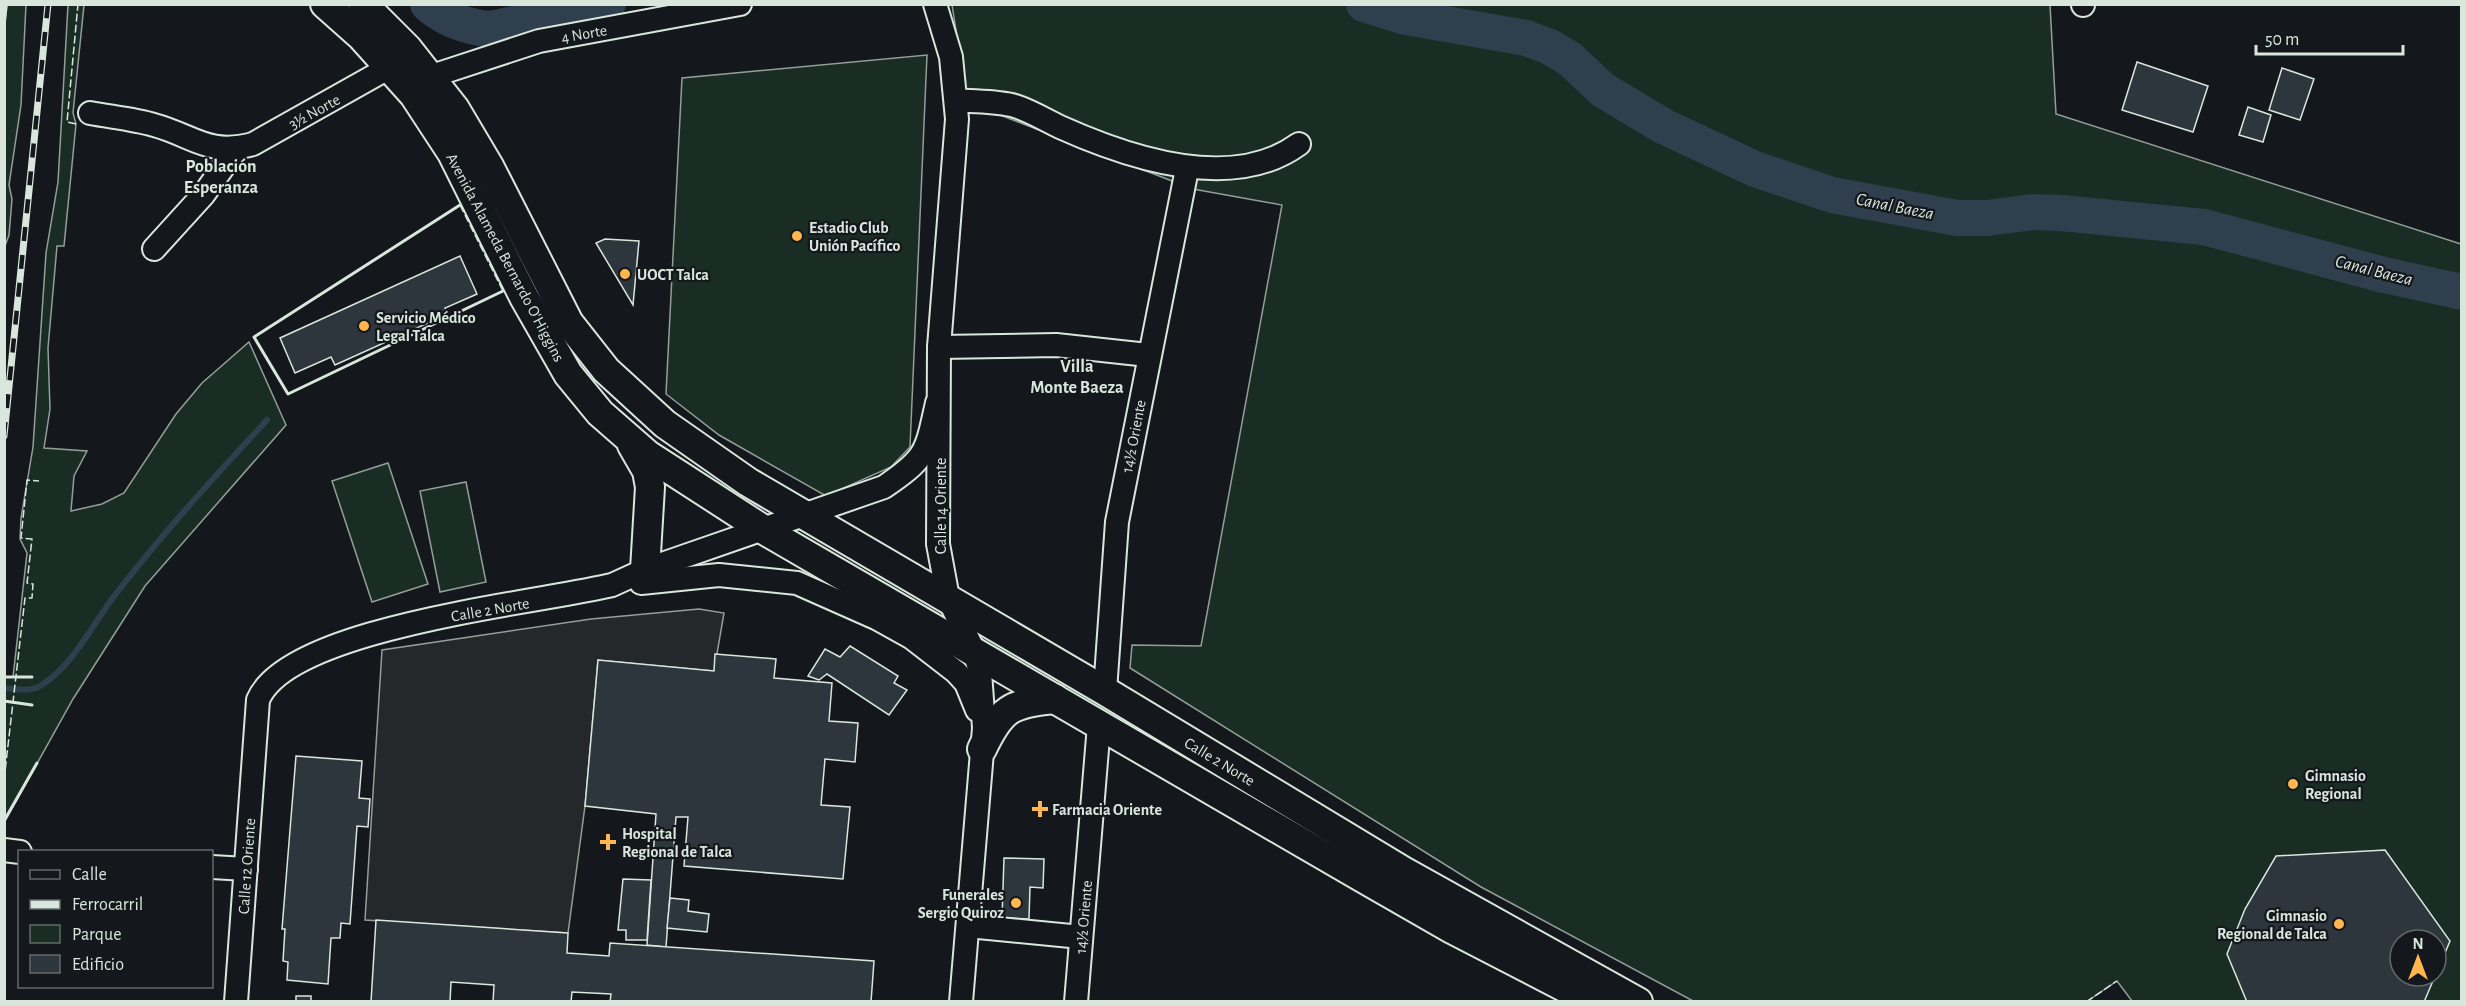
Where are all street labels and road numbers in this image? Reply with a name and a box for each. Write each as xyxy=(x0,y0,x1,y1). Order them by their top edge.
street label: 4 Norte xyxy=(560,22,608,46)
street label: 3½ Norte xyxy=(286,91,343,132)
street label: Avenida Alameda Bernardo O'Higgins xyxy=(443,151,567,364)
street label: 14½ Oriente xyxy=(1119,398,1149,474)
street label: Calle 14 Oriente xyxy=(933,458,949,554)
street label: Calle 2 Norte xyxy=(450,595,531,625)
street label: Calle 2 Norte xyxy=(1181,735,1258,789)
street label: Calle 12 Oriente xyxy=(236,818,258,915)
street label: 14½ Oriente xyxy=(1073,880,1095,955)

